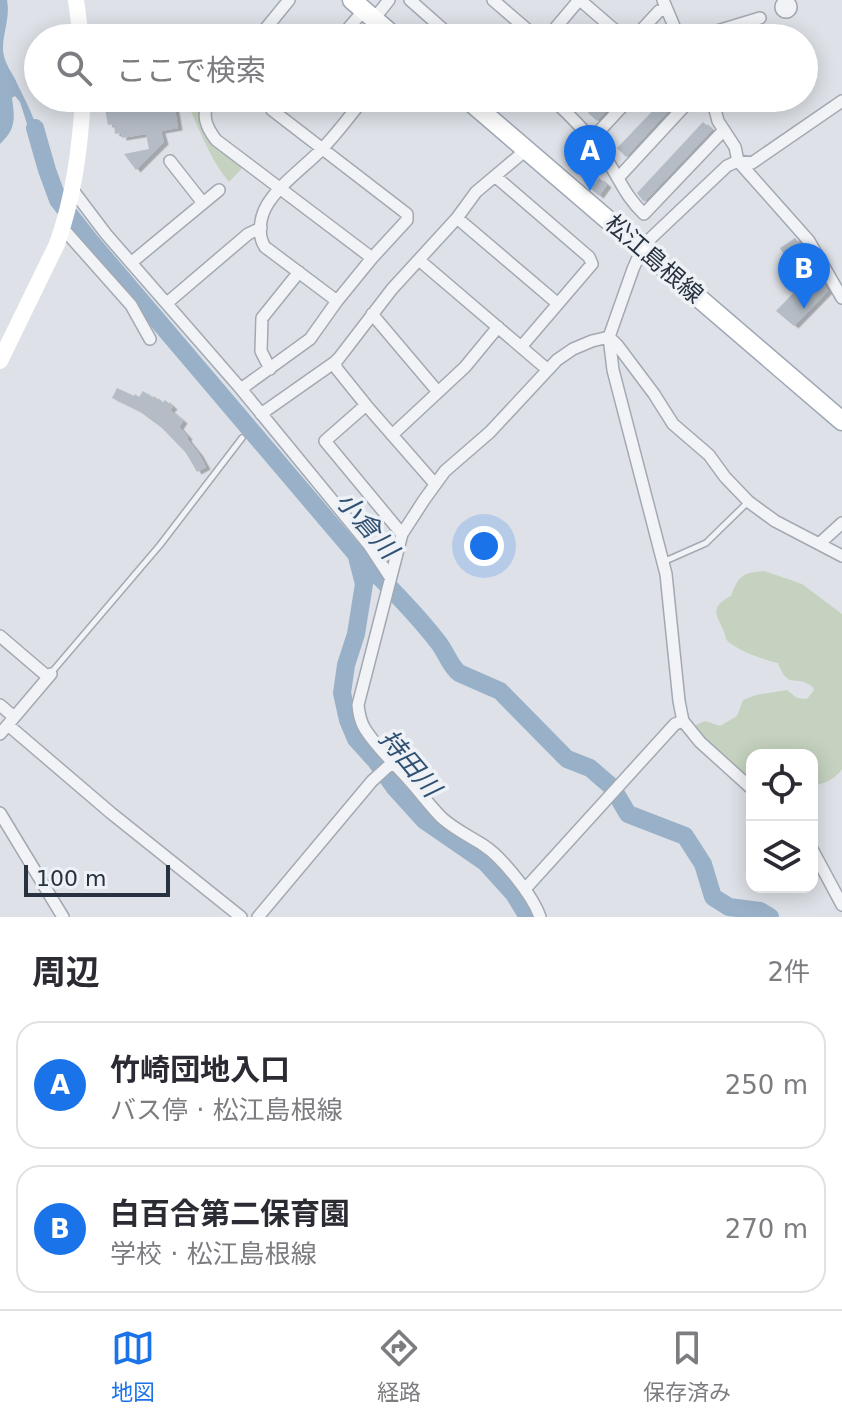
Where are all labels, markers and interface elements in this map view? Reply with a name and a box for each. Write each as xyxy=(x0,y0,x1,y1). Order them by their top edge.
search box xyxy=(24,24,818,112)
icon: search xyxy=(52,46,96,90)
text: ここで検索 xyxy=(116,53,266,88)
pin: A xyxy=(564,125,616,191)
street label: 松江島根線 xyxy=(600,209,708,309)
pin: B xyxy=(778,243,830,309)
water label: 小倉川 xyxy=(330,486,406,567)
your location xyxy=(464,526,504,566)
water label: 持田川 xyxy=(373,723,448,805)
map controls xyxy=(746,749,818,893)
button: locate xyxy=(746,749,818,821)
button: layers xyxy=(746,821,818,893)
scale bar xyxy=(24,861,170,897)
text: 100 m xyxy=(36,866,106,891)
text: 周辺 xyxy=(32,952,100,992)
text: 2件 xyxy=(767,957,810,987)
text: 竹崎団地入口 xyxy=(110,1052,290,1087)
text: A xyxy=(50,1070,70,1100)
text: 250 m xyxy=(725,1070,808,1100)
text: バス停 · 松江島根線 xyxy=(110,1095,343,1125)
text: 白百合第二保育園 xyxy=(110,1196,350,1231)
text: B xyxy=(50,1214,70,1244)
text: 270 m xyxy=(725,1214,808,1244)
text: 学校 · 松江島根線 xyxy=(110,1239,317,1269)
tab: 地図 xyxy=(111,1326,155,1406)
tab: 経路 xyxy=(377,1326,421,1406)
tab: 保存済み xyxy=(643,1326,731,1406)

